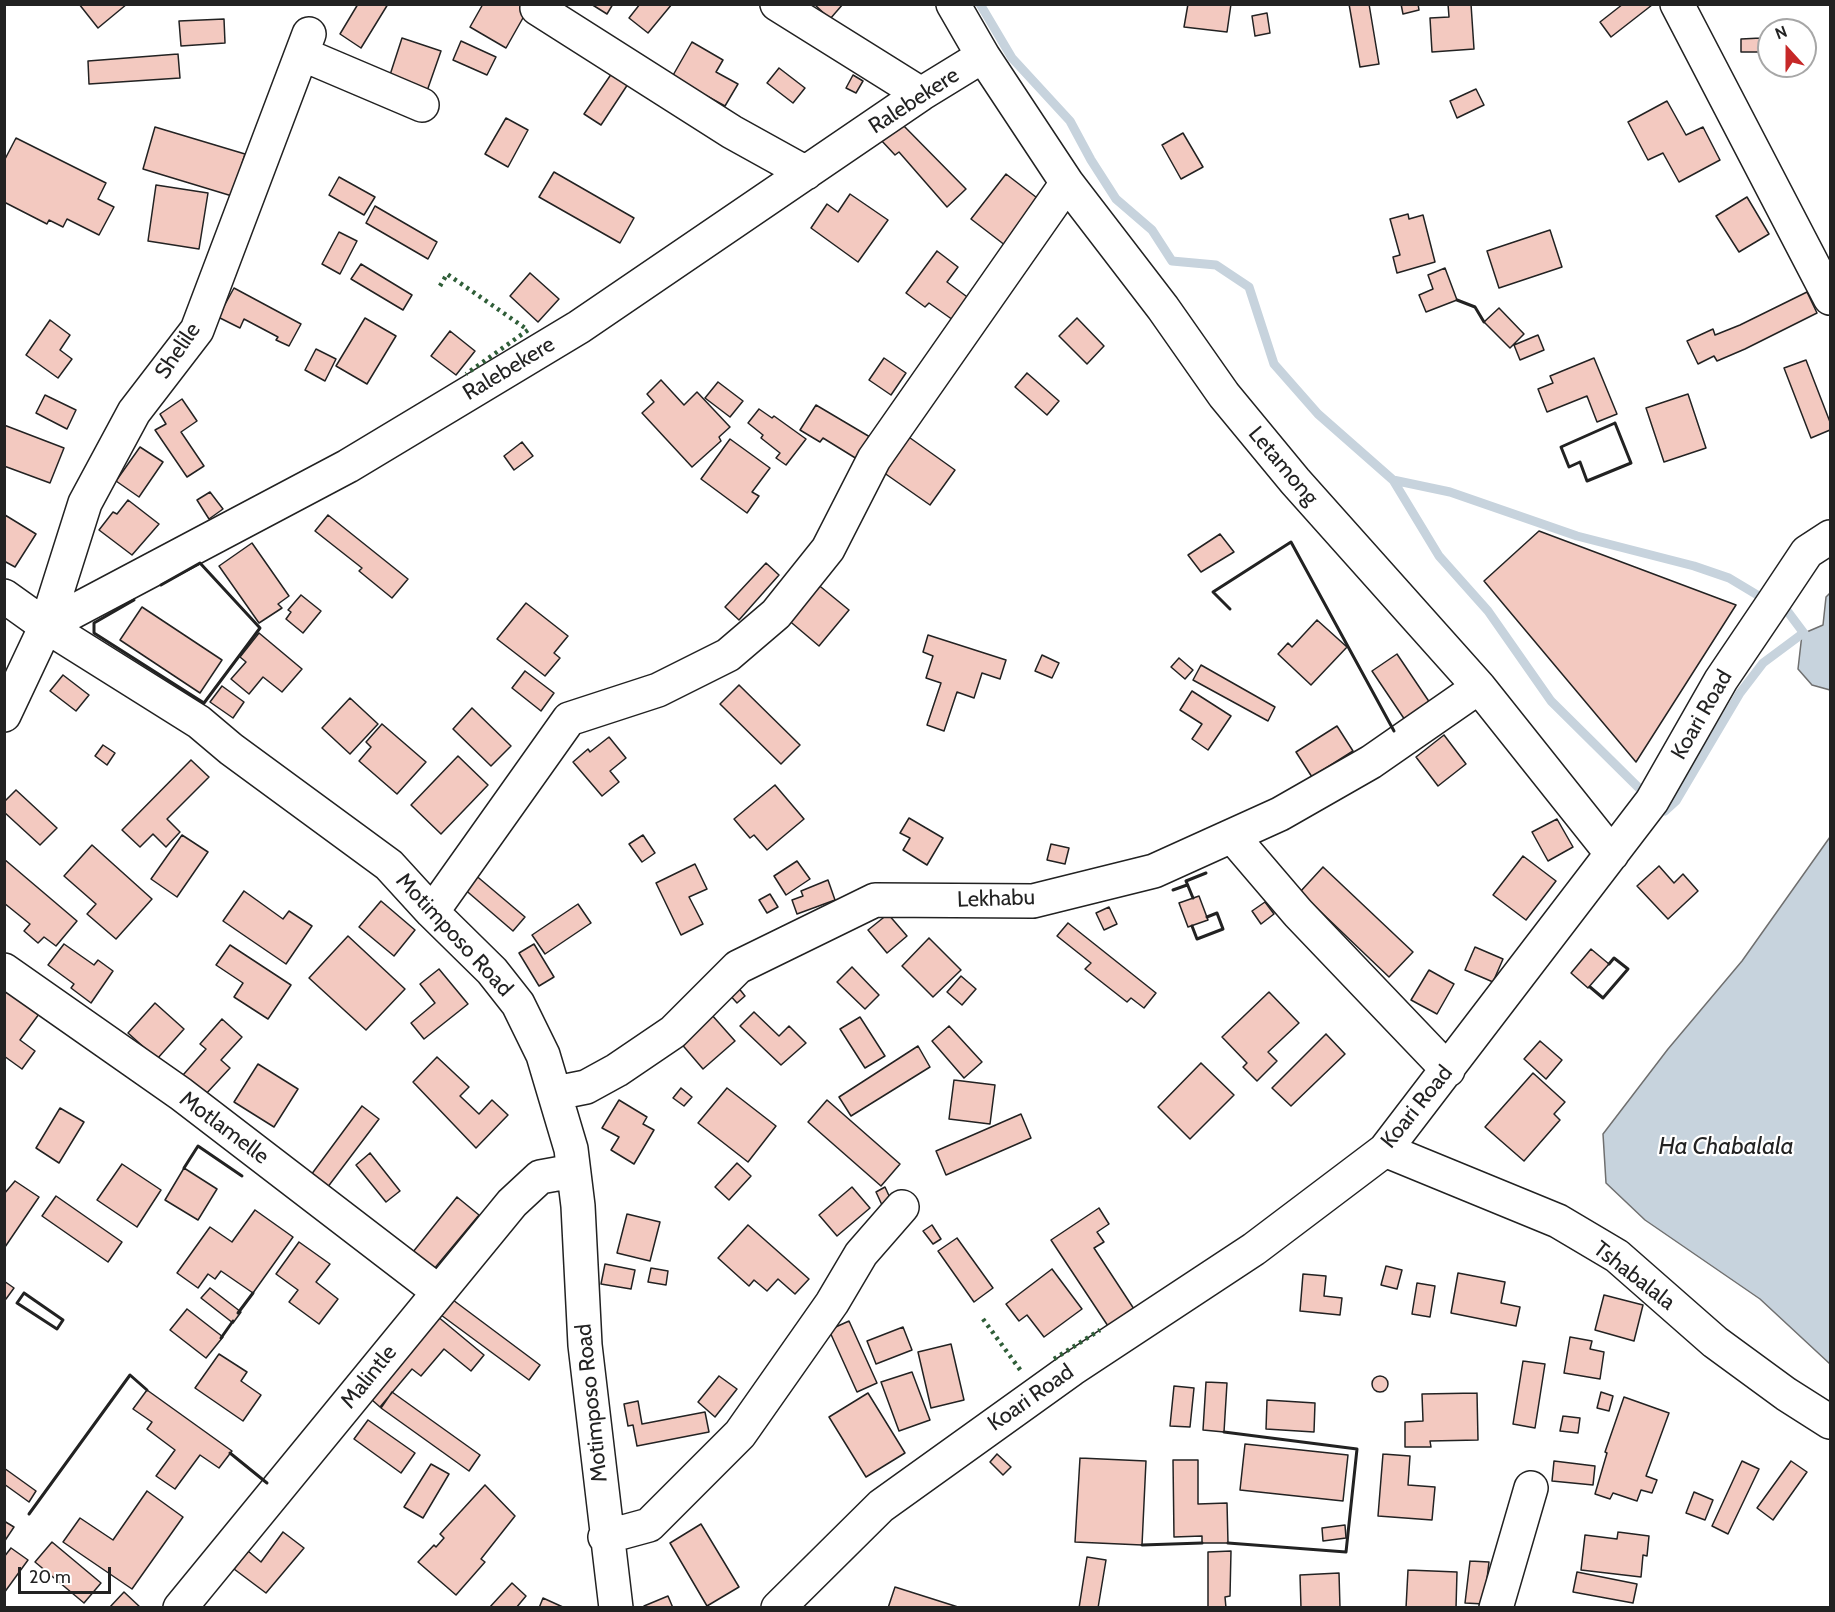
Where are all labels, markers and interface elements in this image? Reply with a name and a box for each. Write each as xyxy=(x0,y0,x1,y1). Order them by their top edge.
north arrow xyxy=(1757,18,1817,78)
text: N xyxy=(1772,22,1790,43)
street label: Ralebekere xyxy=(864,62,964,140)
street label: Shelile xyxy=(150,318,206,384)
street label: Ralebekere xyxy=(458,331,560,407)
street label: Letamong xyxy=(1242,421,1324,511)
street label: Koari Road xyxy=(1666,666,1738,764)
street label: Motimposo Road xyxy=(390,868,518,1002)
street label: Lekhabu xyxy=(956,884,1036,914)
street label: Koari Road xyxy=(1376,1060,1458,1154)
street label: Motlamelle xyxy=(174,1086,274,1170)
water label: Ha Chabalala xyxy=(1658,1133,1794,1161)
street label: Tshabalala xyxy=(1588,1236,1680,1316)
street label: Motimposo Road xyxy=(571,1322,613,1484)
street label: Malintle xyxy=(335,1340,403,1414)
street label: Koari Road xyxy=(983,1359,1079,1437)
scale bar xyxy=(21,1555,114,1593)
text: 20 m xyxy=(29,1566,71,1588)

